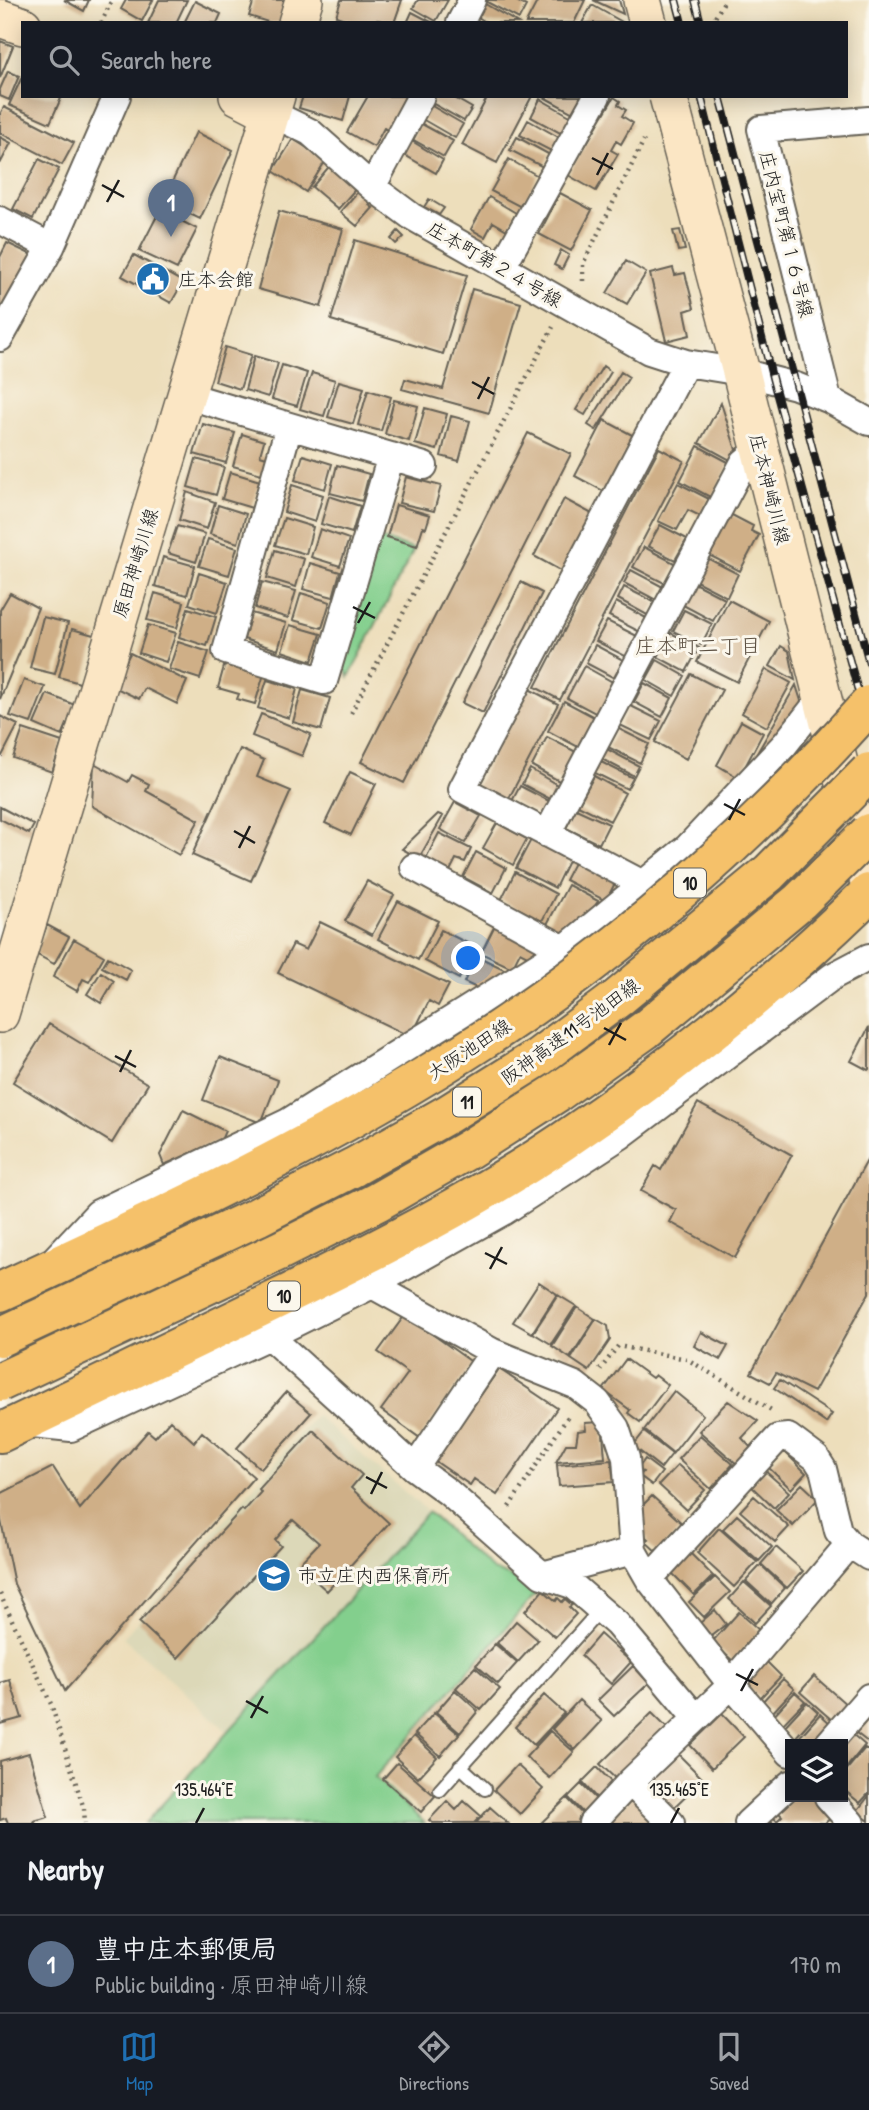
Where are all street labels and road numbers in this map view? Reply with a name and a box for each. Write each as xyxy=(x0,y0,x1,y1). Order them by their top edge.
street label: 庄内宝町第１６号線 xyxy=(754,148,820,320)
street label: 庄本町第２４号線 xyxy=(423,215,567,313)
street label: 庄本神崎川線 xyxy=(744,431,796,547)
street label: 原田神崎川線 xyxy=(106,505,164,621)
road number: 10 xyxy=(674,868,706,898)
street label: 阪神高速11号池田線 xyxy=(495,972,645,1090)
street label: 大阪池田線 xyxy=(422,1012,516,1086)
road number: 11 xyxy=(453,1087,481,1116)
road number: 10 xyxy=(268,1282,300,1310)

